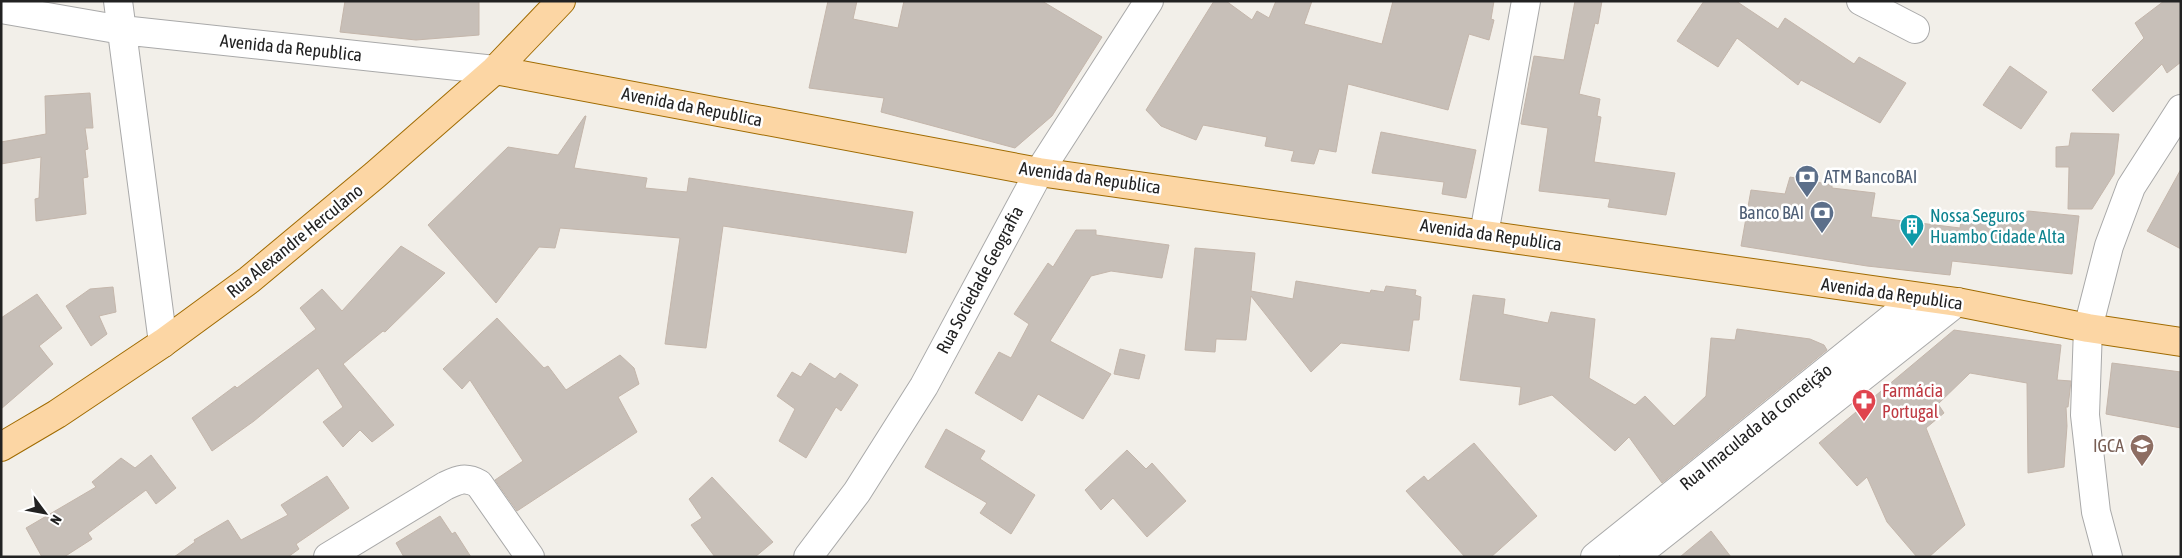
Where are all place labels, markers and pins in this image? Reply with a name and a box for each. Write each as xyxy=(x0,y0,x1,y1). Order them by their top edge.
bank icon: ATM BancoBAI xyxy=(1794,164,1820,198)
place label: ATM BancoBAI xyxy=(1824,166,1917,187)
bank icon: Banco BAI xyxy=(1809,200,1835,234)
place label: Banco BAI xyxy=(1739,202,1804,223)
place label: Nossa Seguros Huambo Cidade Alta xyxy=(1930,205,2065,247)
building icon: Nossa Seguros Huambo Cidade Alta xyxy=(1899,213,1925,247)
place label: Farmácia Portugal xyxy=(1882,380,1943,422)
pharmacy icon: Farmácia Portugal xyxy=(1851,388,1877,422)
school or university icon: IGCA xyxy=(2129,433,2155,467)
place label: IGCA xyxy=(2093,435,2124,456)

